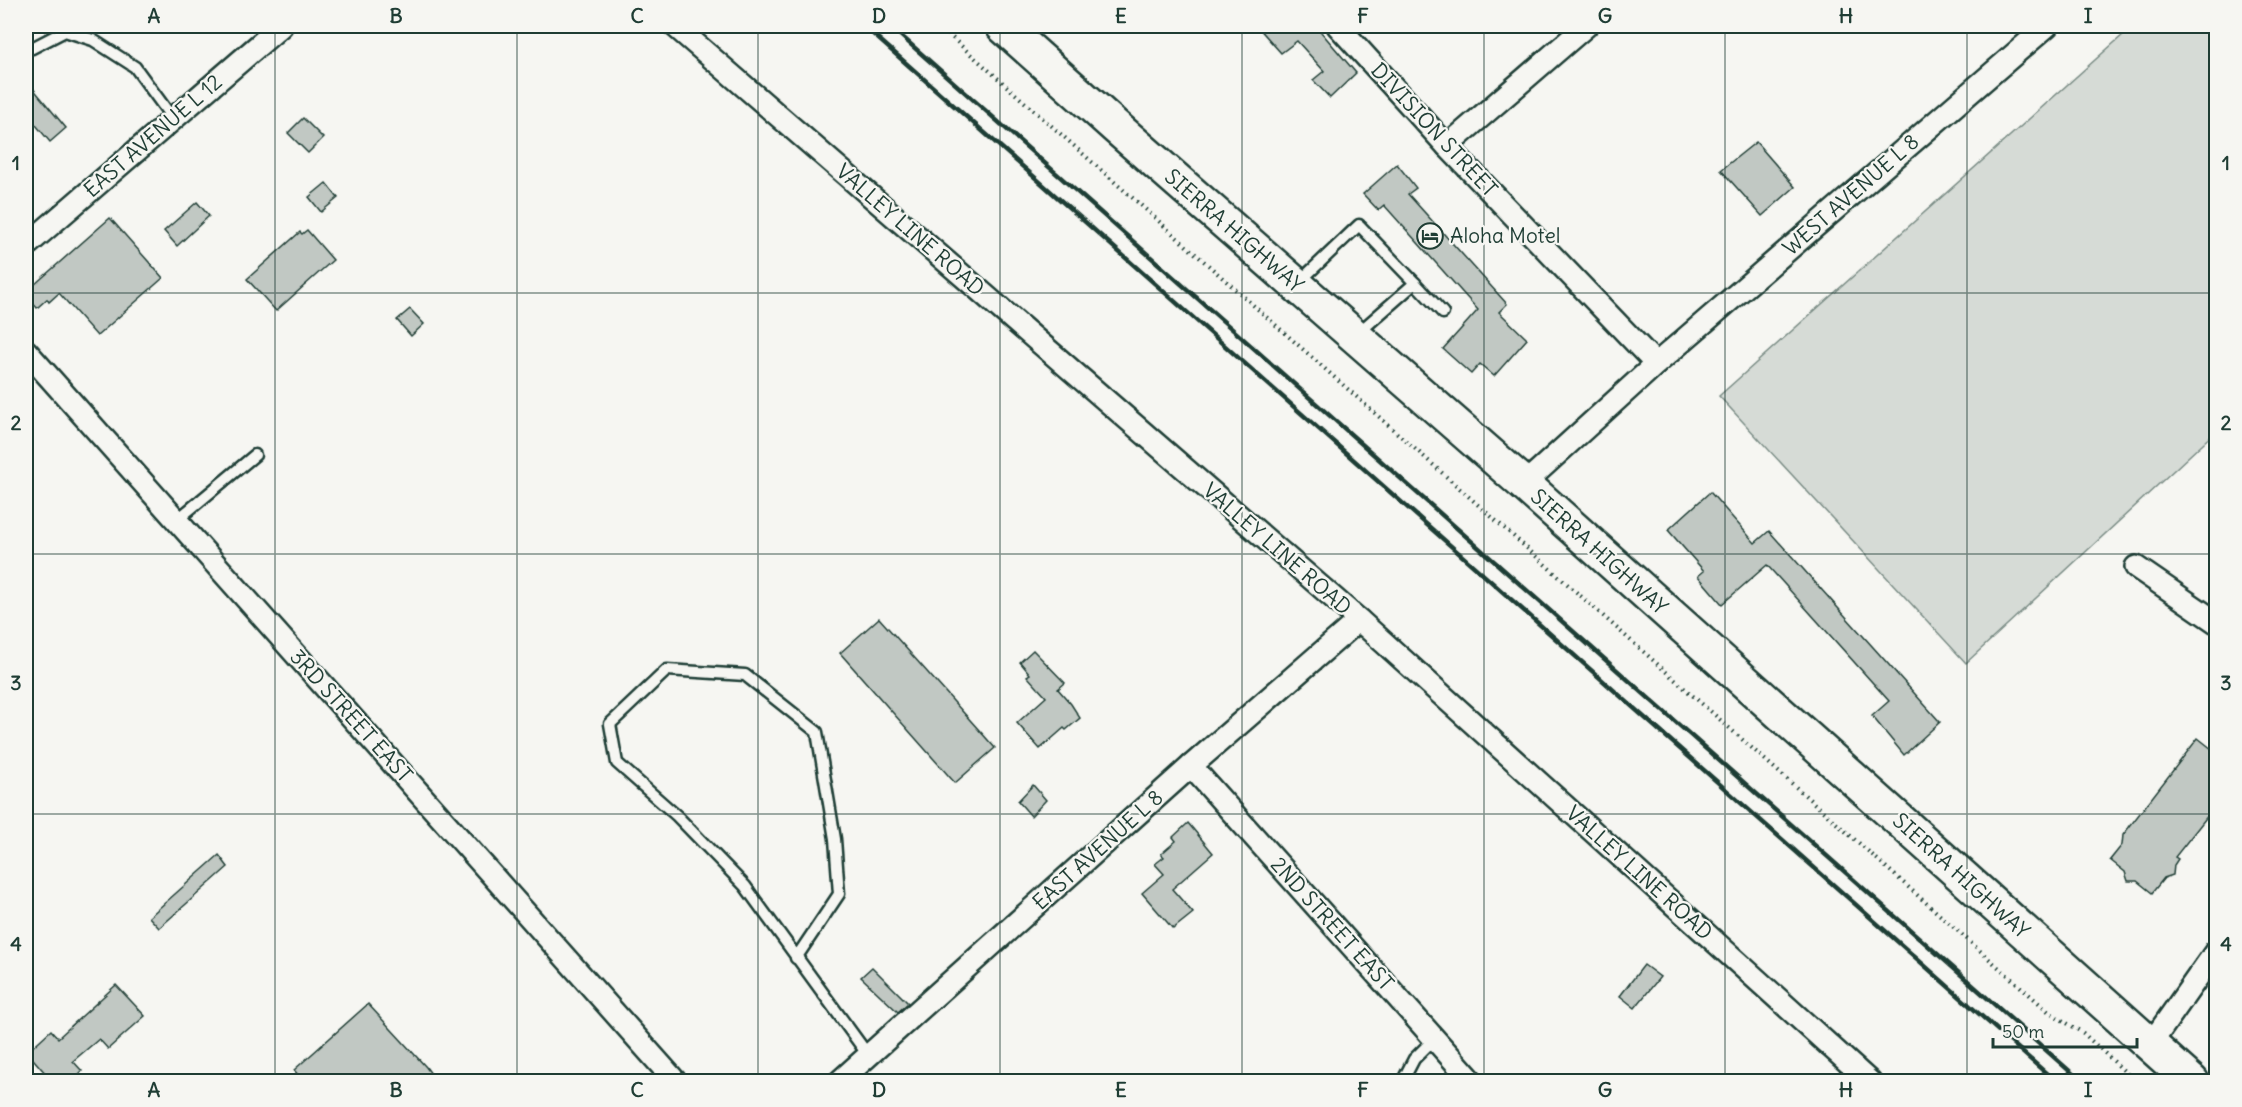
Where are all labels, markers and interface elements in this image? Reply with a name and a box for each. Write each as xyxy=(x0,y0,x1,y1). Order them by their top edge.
text: A xyxy=(148,3,161,28)
text: B xyxy=(389,3,403,28)
text: C xyxy=(630,3,644,28)
text: D xyxy=(872,3,886,28)
text: E xyxy=(1115,3,1127,28)
text: F xyxy=(1357,3,1369,28)
text: G xyxy=(1598,3,1612,28)
text: H xyxy=(1839,3,1853,28)
text: I xyxy=(2084,3,2093,28)
street label: DIVISION STREET xyxy=(1365,57,1503,202)
street label: EAST AVENUE L 12 xyxy=(78,68,227,203)
street label: WEST AVENUE L 8 xyxy=(1777,128,1924,261)
text: 1 xyxy=(12,150,20,175)
text: 1 xyxy=(2222,150,2230,175)
street label: VALLEY LINE ROAD xyxy=(830,158,990,302)
street label: SIERRA HIGHWAY xyxy=(1159,163,1310,299)
hotel icon: Aloha Motel xyxy=(1415,221,1445,251)
place label: Aloha Motel xyxy=(1450,222,1560,249)
text: 2 xyxy=(11,410,22,435)
text: 2 xyxy=(2221,410,2232,435)
street label: VALLEY LINE ROAD xyxy=(1197,477,1357,621)
street label: SIERRA HIGHWAY xyxy=(1525,483,1674,621)
street label: 3RD STREET EAST xyxy=(284,643,418,788)
text: 3 xyxy=(10,670,22,695)
text: 3 xyxy=(2220,670,2232,695)
street label: EAST AVENUE L 8 xyxy=(1027,784,1169,915)
street label: VALLEY LINE ROAD xyxy=(1560,800,1718,946)
street label: SIERRA HIGHWAY xyxy=(1887,807,2036,945)
street label: 2ND STREET EAST xyxy=(1265,851,1400,996)
text: 4 xyxy=(10,931,22,956)
text: 4 xyxy=(2220,931,2232,956)
scale bar xyxy=(1993,1011,2137,1049)
text: 50 m xyxy=(2002,1020,2044,1043)
text: A xyxy=(148,1077,161,1102)
text: B xyxy=(389,1077,403,1102)
text: C xyxy=(630,1077,644,1102)
text: D xyxy=(872,1077,886,1102)
text: E xyxy=(1115,1077,1127,1102)
text: F xyxy=(1357,1077,1369,1102)
text: G xyxy=(1598,1077,1612,1102)
text: H xyxy=(1839,1077,1853,1102)
text: I xyxy=(2084,1077,2093,1102)

